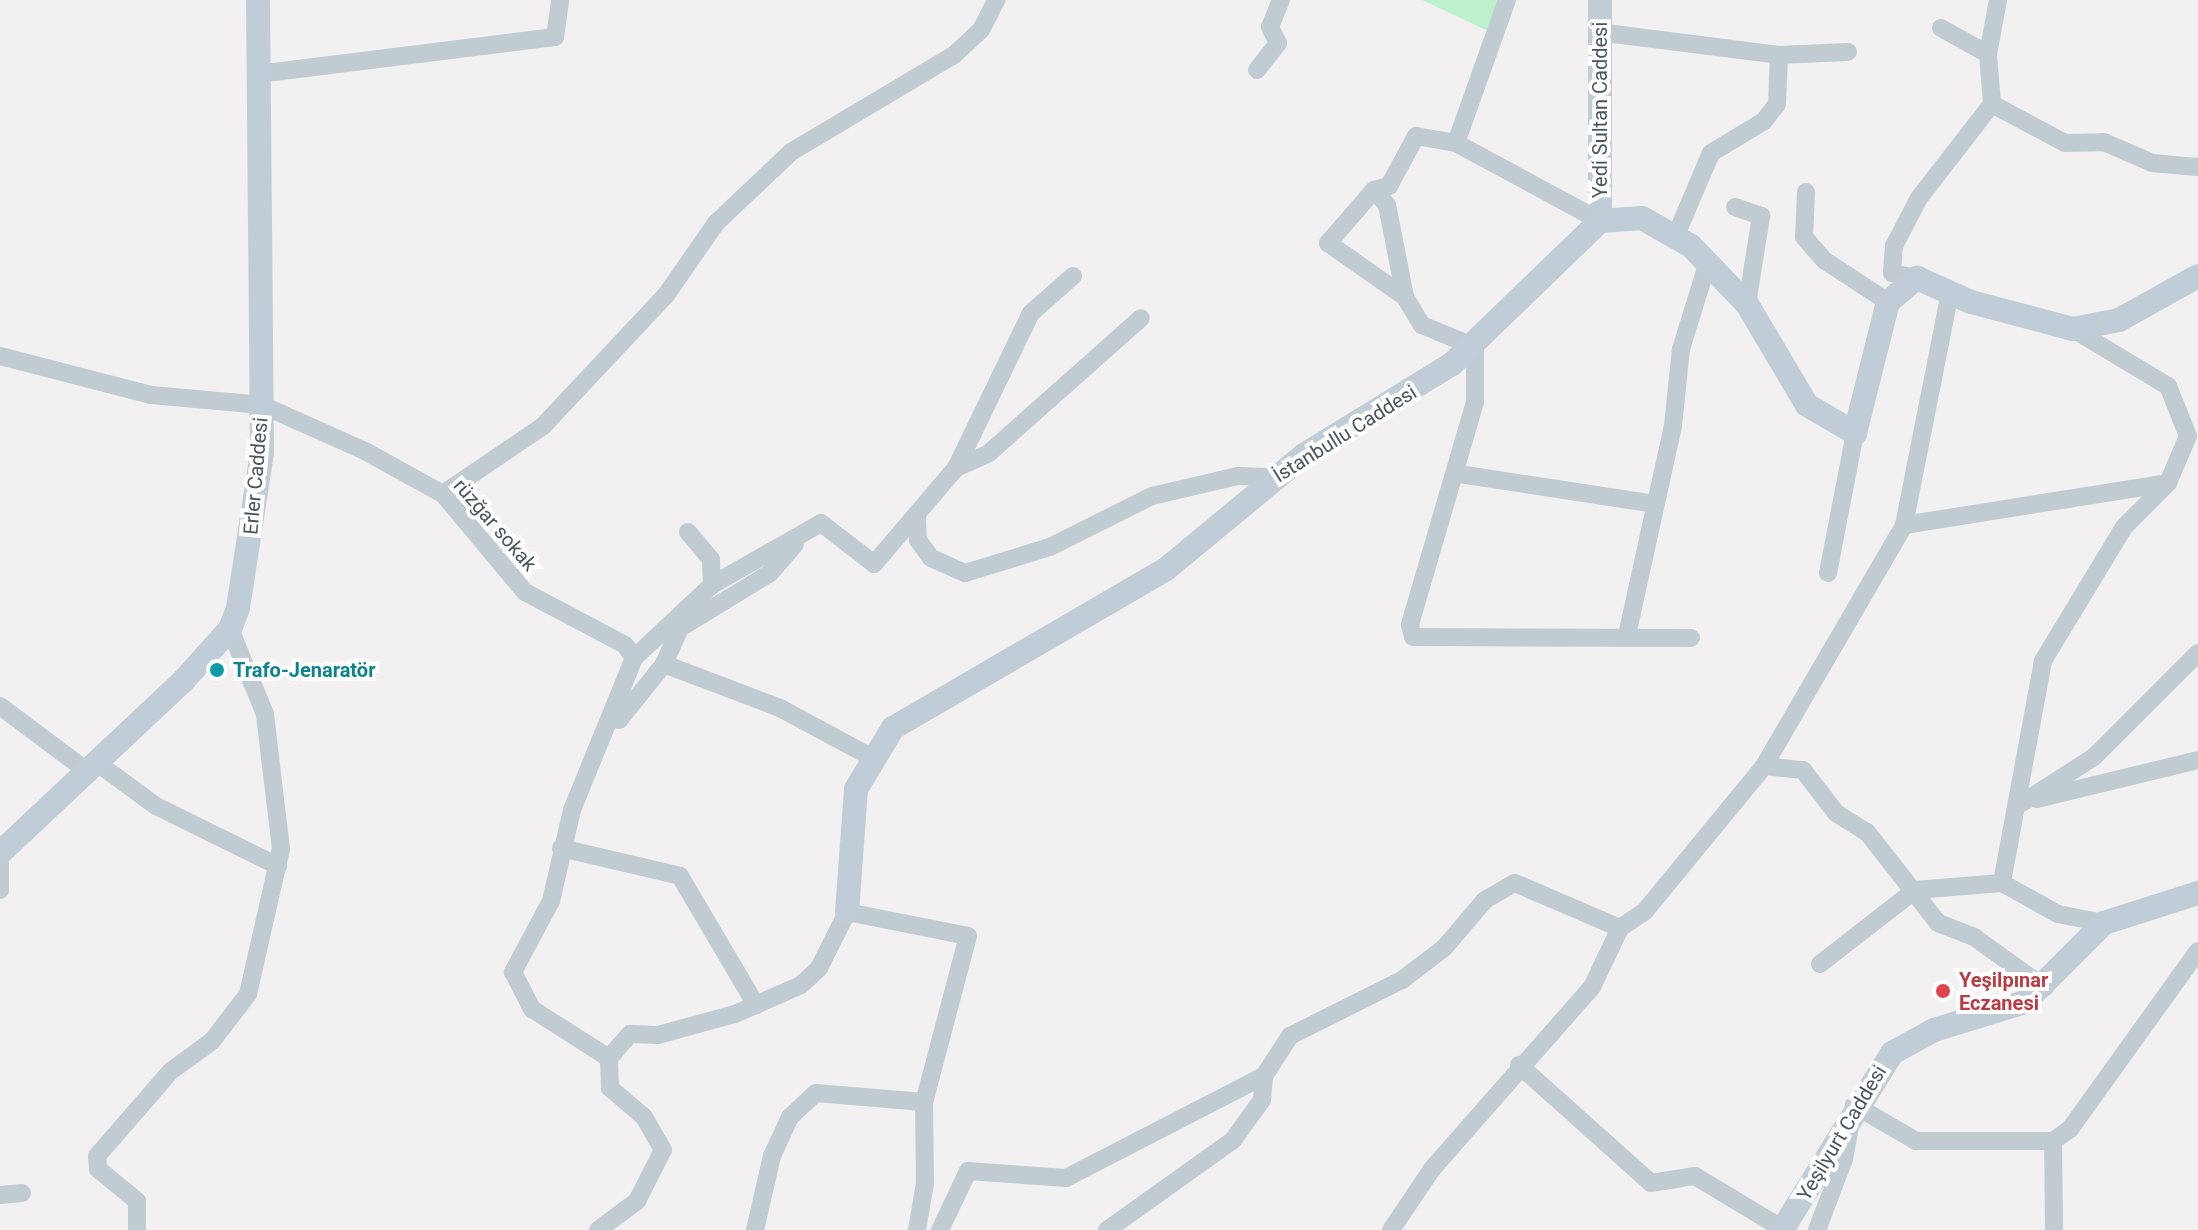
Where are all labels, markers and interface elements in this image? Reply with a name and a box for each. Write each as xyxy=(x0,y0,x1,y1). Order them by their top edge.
street label: Yedi Sultan Caddesi xyxy=(1588,22,1612,198)
street label: İstanbullu Caddesi xyxy=(1269,380,1421,488)
street label: Erler Caddesi xyxy=(239,416,273,536)
street label: rüzğar sokak xyxy=(448,474,542,576)
place label: Trafo-Jenaratör xyxy=(233,658,375,682)
marker: Trafo-Jenaratör xyxy=(208,661,226,679)
place label: Yeşilpınar Eczanesi xyxy=(1959,968,2048,1015)
marker: Yeşilpınar Eczanesi xyxy=(1934,982,1952,1000)
street label: Yeşilyurt Caddesi xyxy=(1792,1061,1892,1205)

